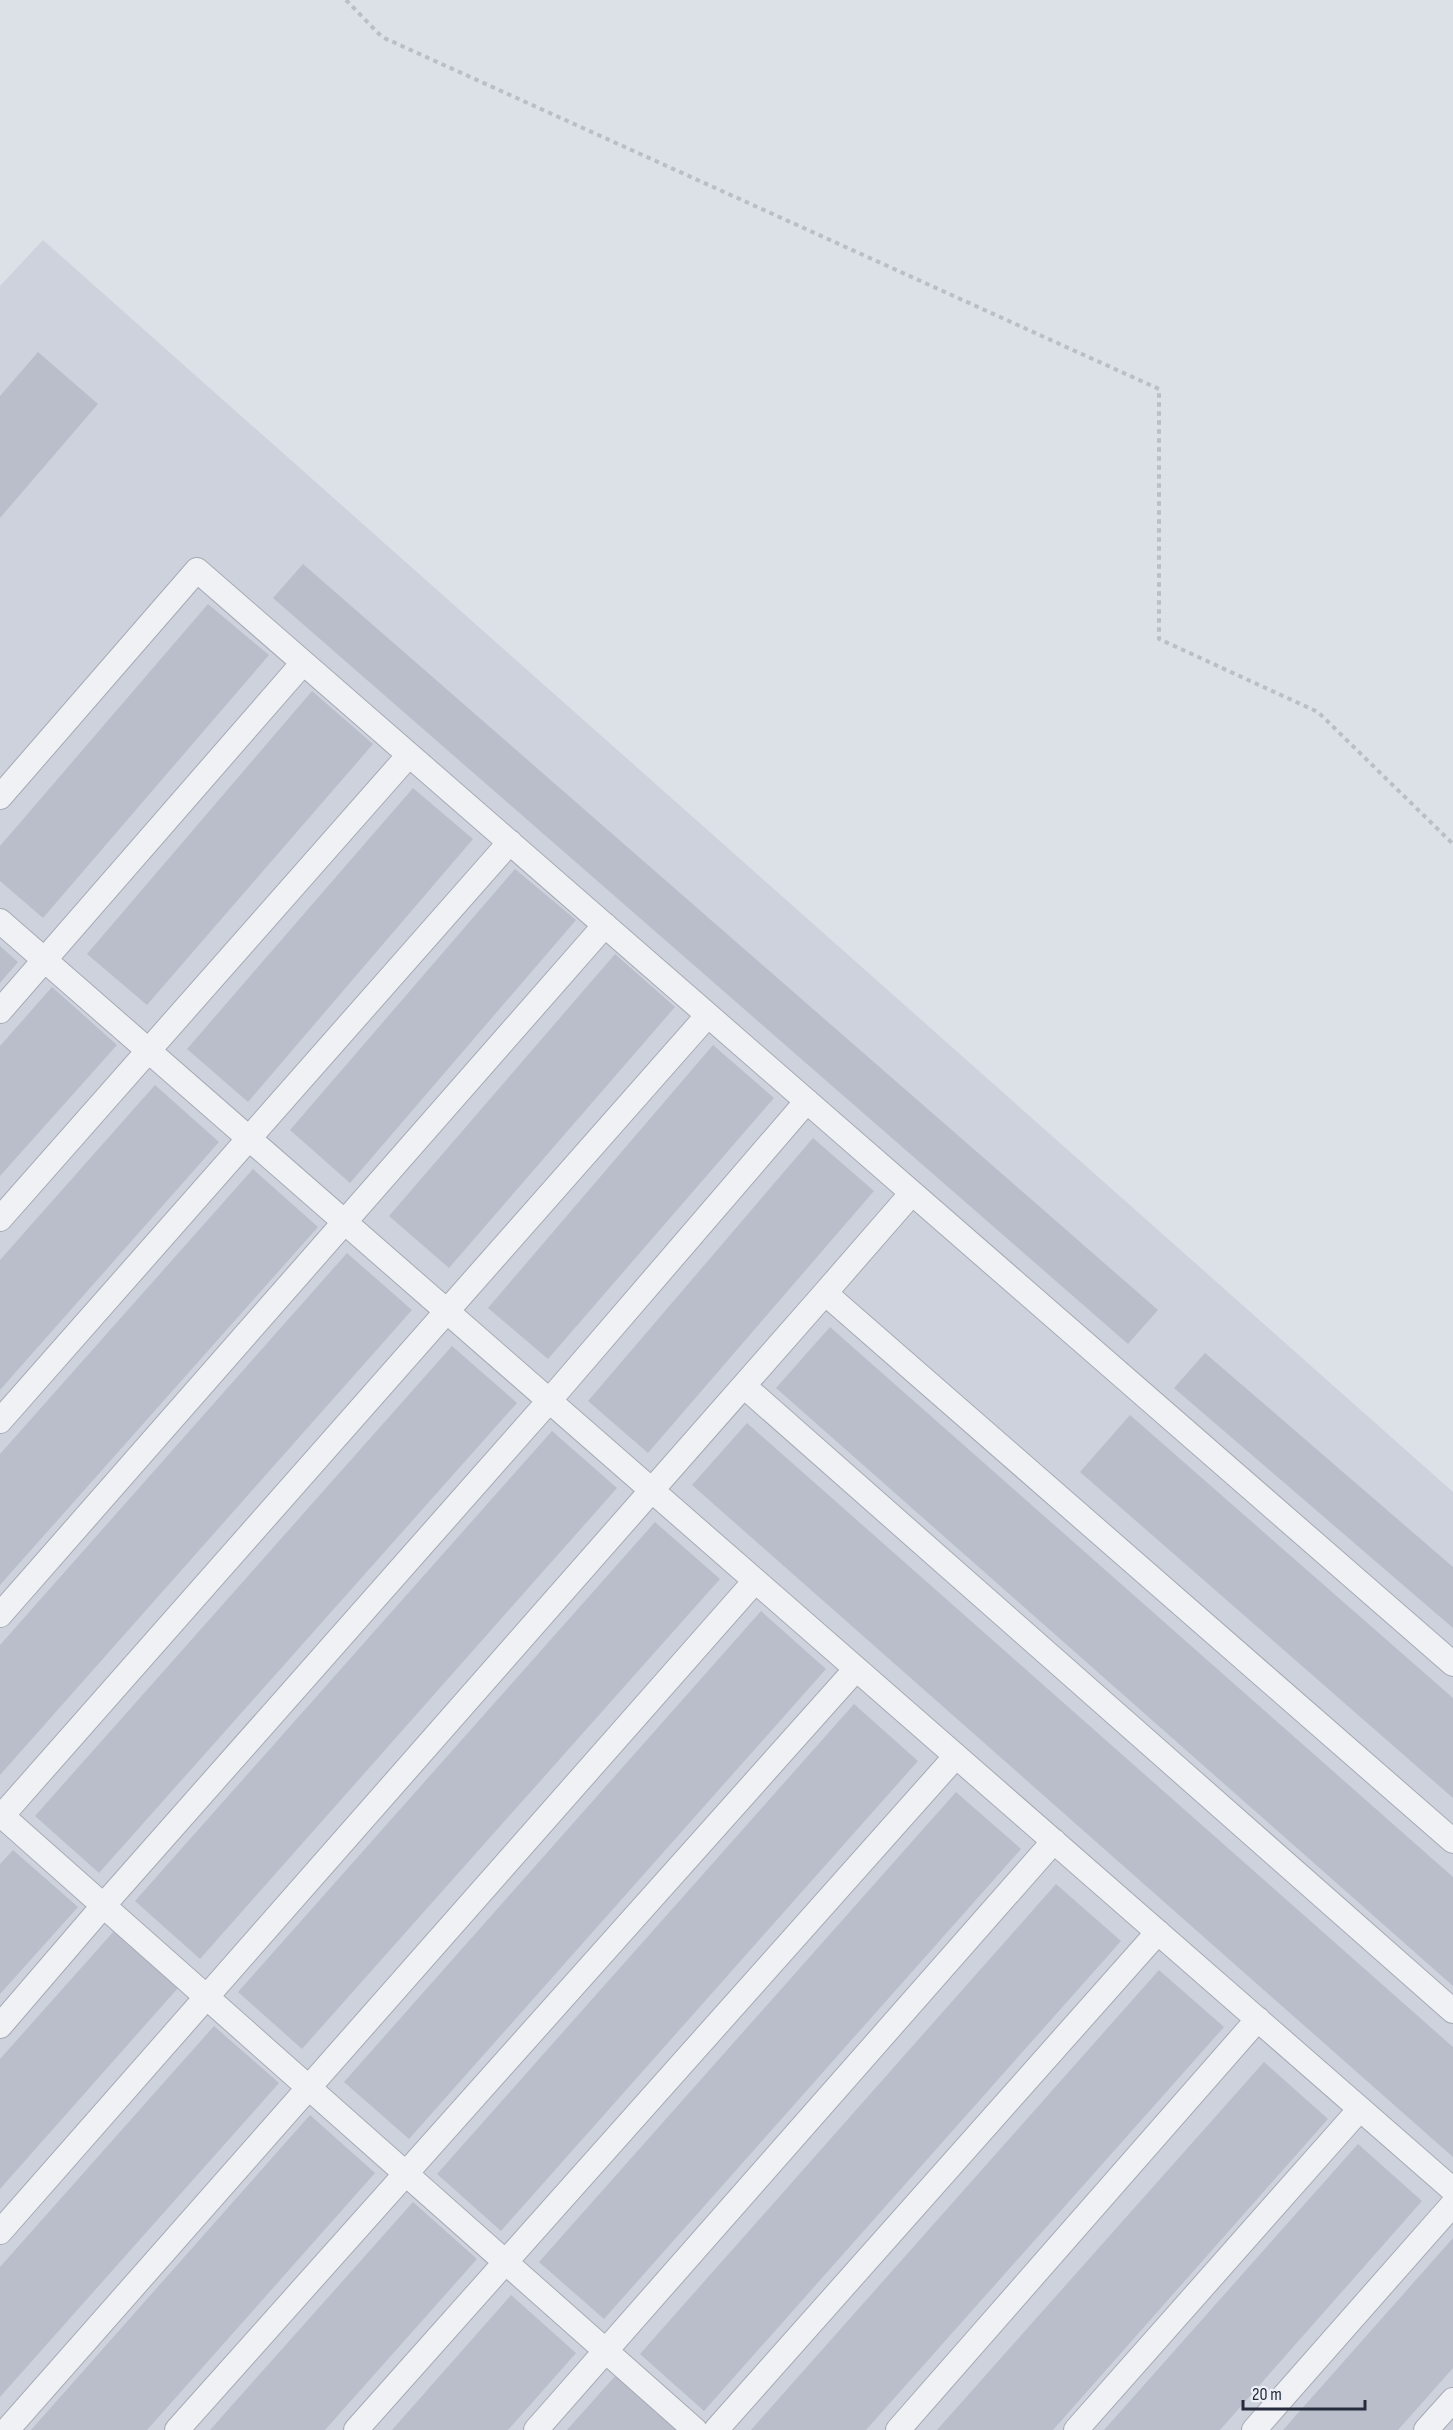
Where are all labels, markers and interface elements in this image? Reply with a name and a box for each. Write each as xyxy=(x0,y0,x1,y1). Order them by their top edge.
scale bar xyxy=(1243,2373,1364,2411)
text: 20 m xyxy=(1252,2384,1282,2405)

